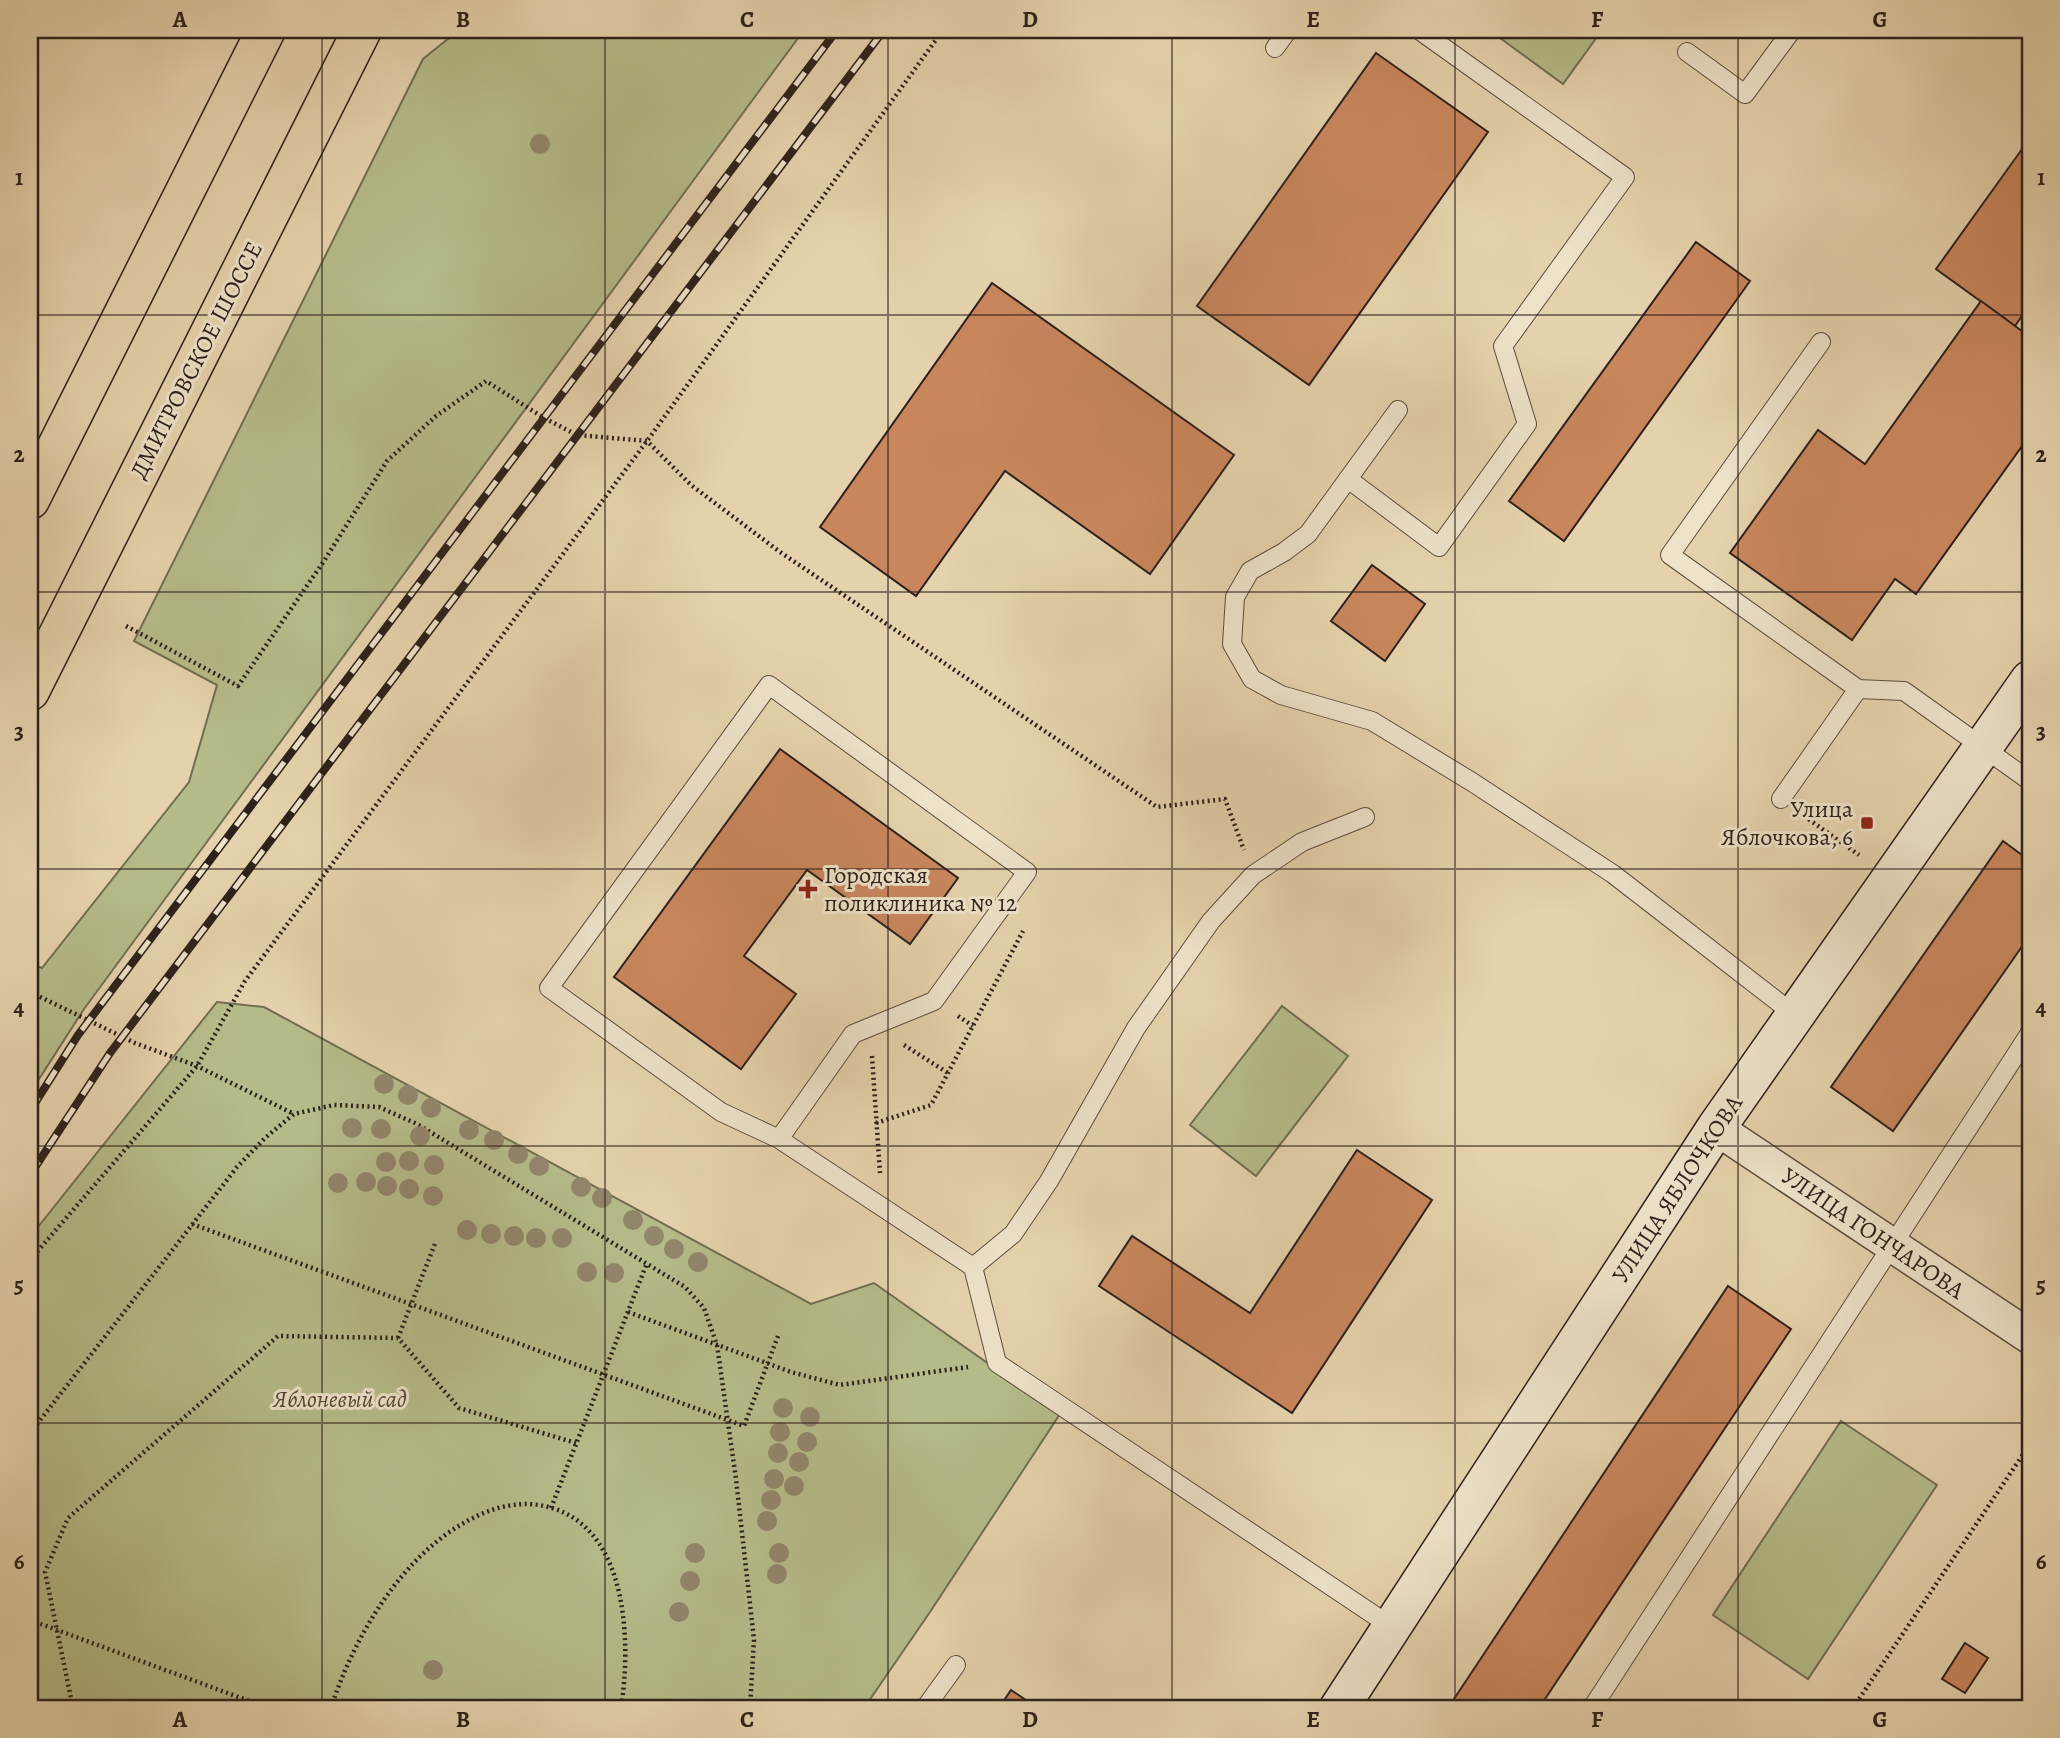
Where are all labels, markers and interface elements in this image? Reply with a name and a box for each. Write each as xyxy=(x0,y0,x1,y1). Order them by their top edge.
text: A xyxy=(172,4,188,35)
text: B xyxy=(456,4,470,35)
text: C xyxy=(740,4,754,35)
text: D xyxy=(1022,4,1038,35)
text: E xyxy=(1306,4,1320,35)
text: F xyxy=(1591,4,1604,35)
text: G xyxy=(1872,4,1888,35)
text: 1 xyxy=(15,162,23,193)
text: 1 xyxy=(2037,162,2045,193)
street label: ДМИТРОВСКОЕ ШОССЕ xyxy=(122,236,270,484)
text: 2 xyxy=(13,439,25,470)
text: 2 xyxy=(2035,439,2047,470)
text: 3 xyxy=(14,716,24,747)
text: 3 xyxy=(2036,716,2046,747)
place label: Улица Яблочкова, 6 xyxy=(1721,793,1853,853)
marker: Улица Яблочкова, 6 xyxy=(1859,815,1875,831)
place label: Городская поликлиника № 12 xyxy=(824,859,1017,919)
marker: Городская поликлиника № 12 xyxy=(798,879,818,899)
text: 4 xyxy=(14,992,25,1023)
text: 4 xyxy=(2036,992,2047,1023)
street label: УЛИЦА ЯБЛОЧКОВА xyxy=(1604,1088,1750,1289)
street label: УЛИЦА ГОНЧАРОВА xyxy=(1775,1160,1972,1307)
text: 5 xyxy=(14,1269,24,1300)
text: 5 xyxy=(2036,1269,2046,1300)
park label: Яблоневый сад xyxy=(272,1383,407,1415)
text: 6 xyxy=(14,1546,25,1577)
text: 6 xyxy=(2036,1546,2047,1577)
text: A xyxy=(172,1704,188,1735)
text: B xyxy=(456,1704,470,1735)
text: C xyxy=(740,1704,754,1735)
text: D xyxy=(1022,1704,1038,1735)
text: E xyxy=(1306,1704,1320,1735)
text: F xyxy=(1591,1704,1604,1735)
text: G xyxy=(1872,1704,1888,1735)

